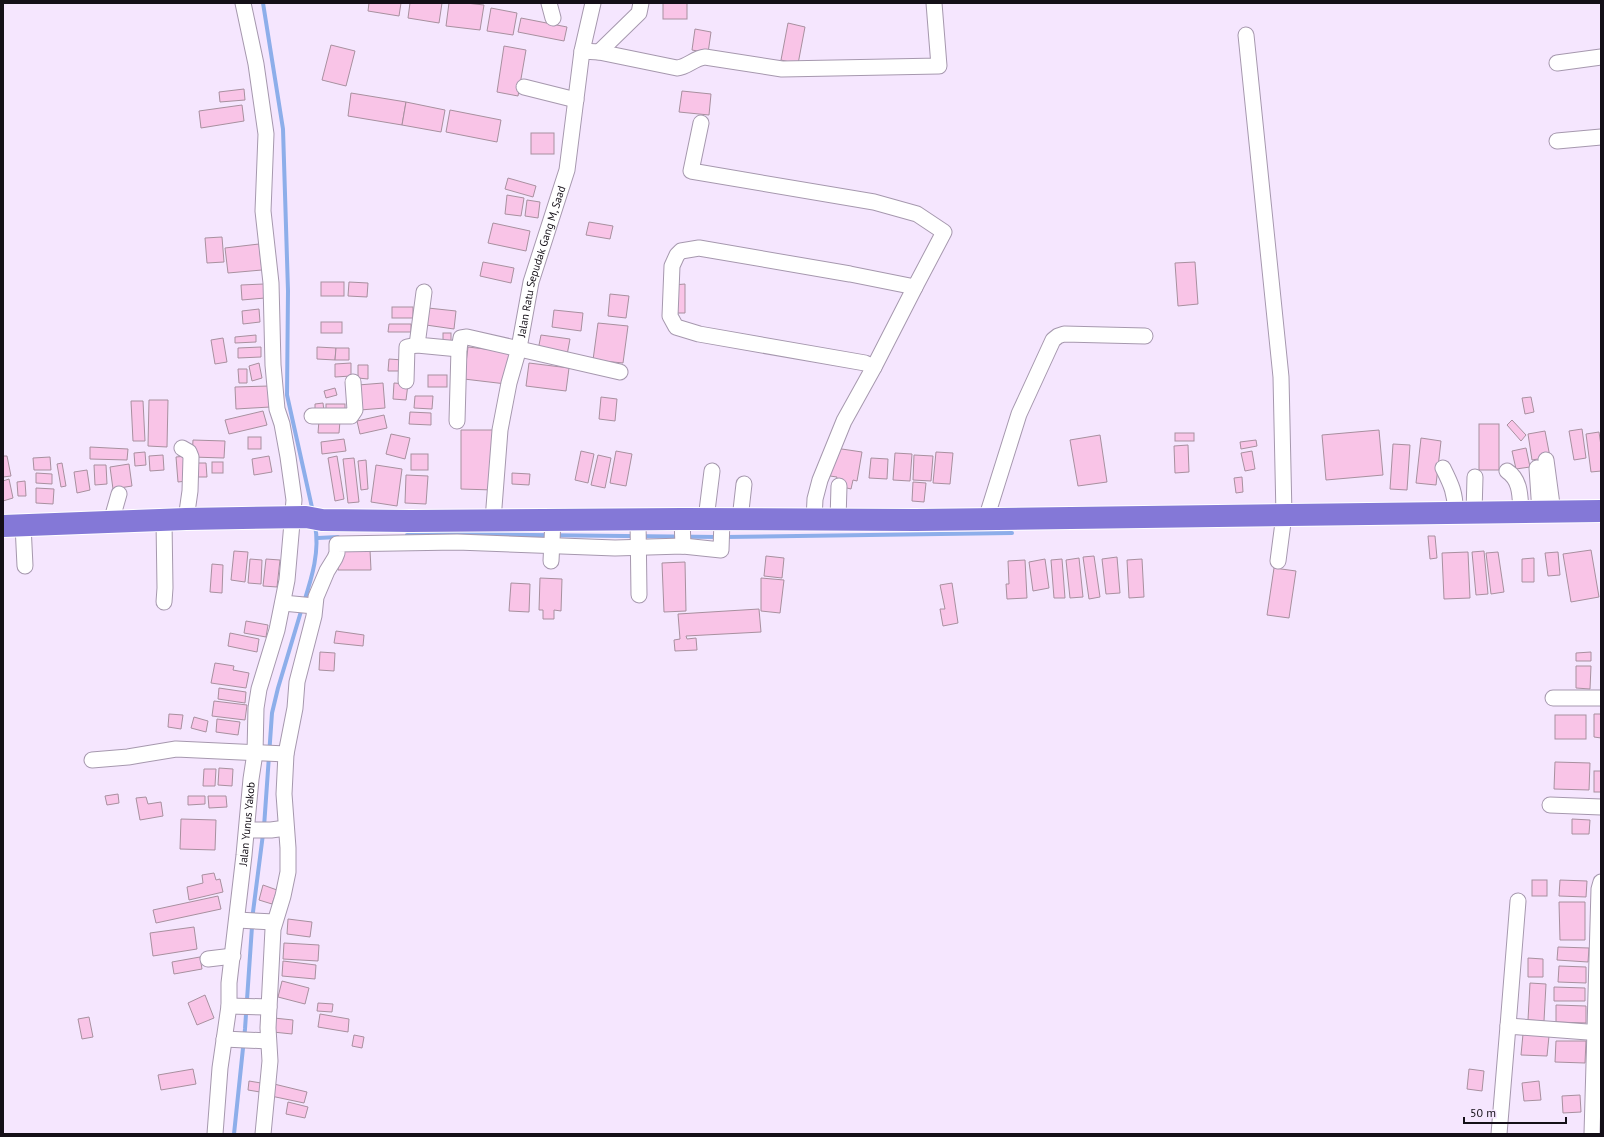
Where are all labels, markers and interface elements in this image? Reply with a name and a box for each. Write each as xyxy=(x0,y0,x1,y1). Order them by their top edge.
street label: Jalan Ratu Sepudak Gang M, Saad xyxy=(514,184,568,339)
street label: Jalan Yunus Yakob xyxy=(236,781,258,868)
scale bar xyxy=(1464,1099,1566,1125)
text: 50 m xyxy=(1470,1105,1496,1120)

